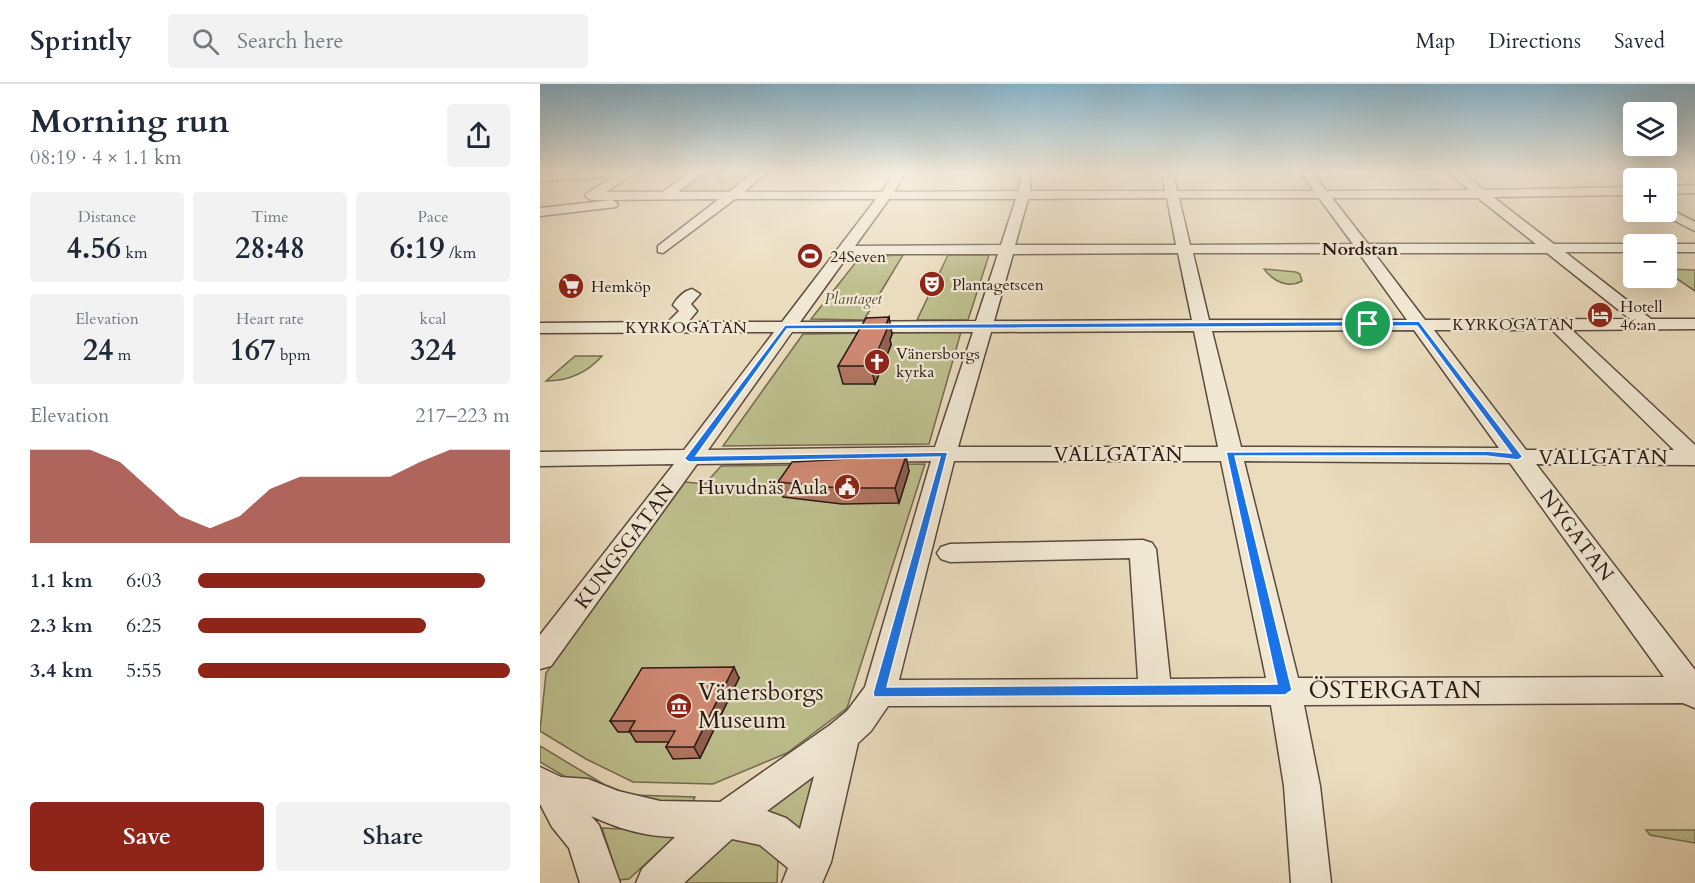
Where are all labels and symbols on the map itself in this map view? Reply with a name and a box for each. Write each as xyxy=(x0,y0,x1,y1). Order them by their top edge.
district label: Nordstan xyxy=(1322,237,1399,262)
sports icon: 24Seven xyxy=(795,241,825,271)
place label: 24Seven xyxy=(830,246,886,268)
theatre icon: Plantagetscen xyxy=(917,269,947,299)
supermarket icon: Hemköp xyxy=(556,271,586,301)
place label: Plantagetscen xyxy=(952,274,1044,296)
place label: Hemköp xyxy=(591,276,651,298)
park label: Plantaget xyxy=(824,288,882,310)
place label: Hotell 46:an xyxy=(1620,296,1662,336)
pin xyxy=(1342,298,1393,349)
hotel icon: Hotell 46:an xyxy=(1585,300,1615,330)
street label: KYRKOGATAN xyxy=(1452,314,1574,336)
street label: KYRKOGATAN xyxy=(625,317,747,339)
place label: Vänersborgs kyrka xyxy=(896,343,980,383)
church icon: Vänersborgs kyrka xyxy=(862,347,892,377)
street label: VALLGATAN xyxy=(1053,441,1183,468)
street label: VALLGATAN xyxy=(1538,444,1668,471)
public building icon: Huvudnäs Aula xyxy=(832,472,862,502)
place label: Huvudnäs Aula xyxy=(697,474,828,501)
street label: KUNGSGATAN xyxy=(568,478,680,614)
street label: NYGATAN xyxy=(1533,484,1620,587)
street label: ÖSTERGATAN xyxy=(1308,674,1482,707)
place label: Vänersborgs Museum xyxy=(698,676,824,737)
museum icon: Vänersborgs Museum xyxy=(664,691,694,721)

